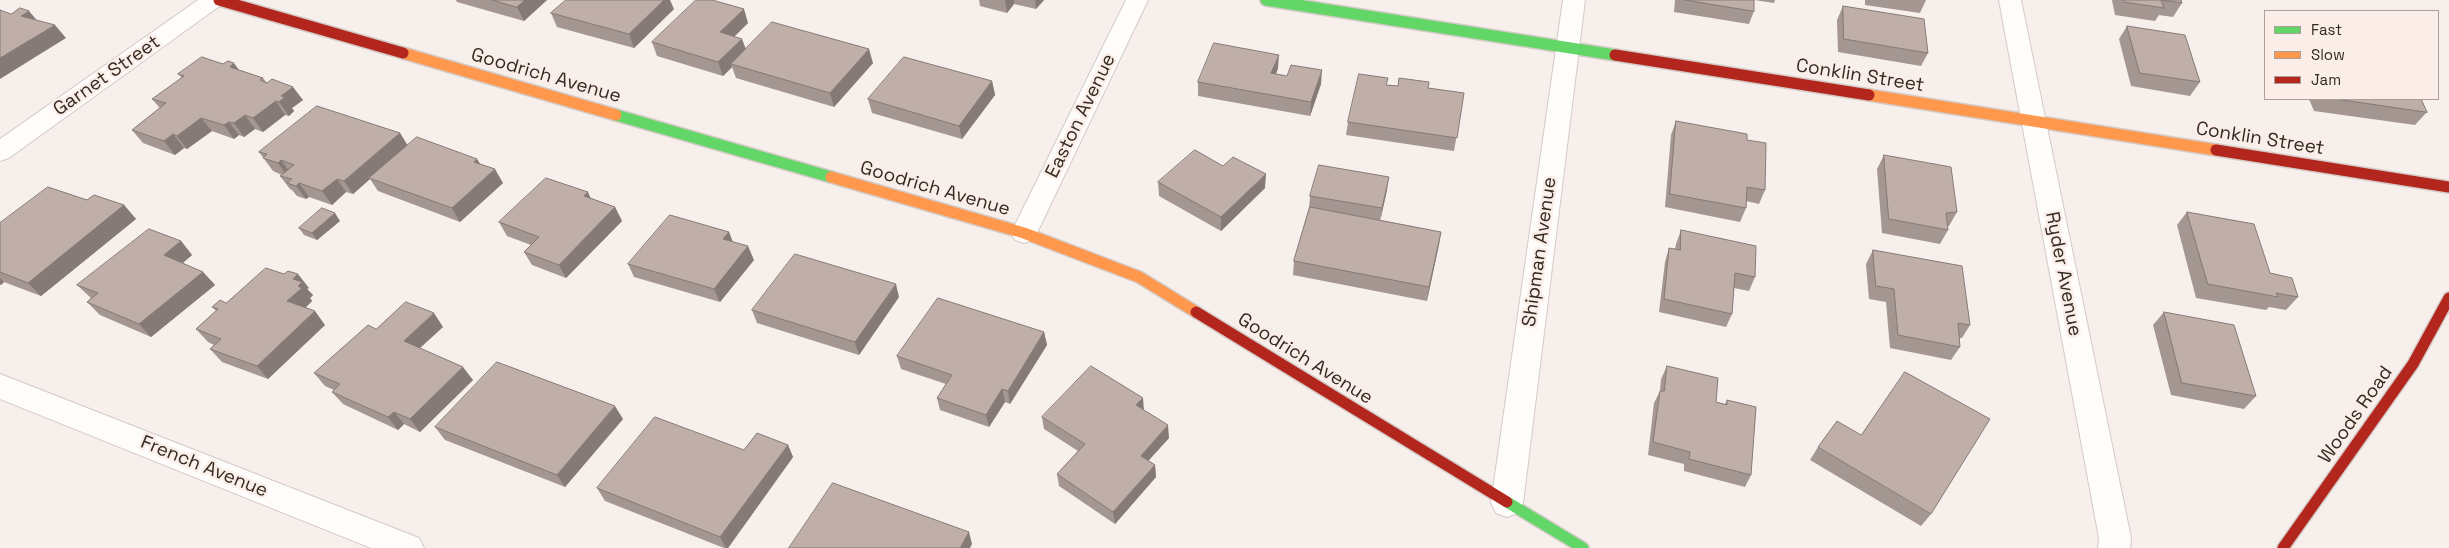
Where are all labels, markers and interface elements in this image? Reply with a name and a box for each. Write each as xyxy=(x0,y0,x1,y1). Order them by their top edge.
legend xyxy=(2264,10,2439,100)
text: Fast xyxy=(2311,20,2342,39)
street label: Garnet Street xyxy=(49,31,165,121)
street label: Goodrich Avenue xyxy=(468,44,624,108)
text: Slow xyxy=(2311,45,2345,64)
street label: Easton Avenue xyxy=(1041,50,1121,182)
street label: Conklin Street xyxy=(1794,55,1926,97)
text: Jam xyxy=(2311,70,2341,89)
street label: Conklin Street xyxy=(2194,118,2326,160)
street label: Goodrich Avenue xyxy=(857,157,1013,221)
street label: Shipman Avenue xyxy=(1518,176,1562,328)
street label: Ryder Avenue xyxy=(2040,210,2086,338)
street label: Goodrich Avenue xyxy=(1233,308,1377,410)
street label: Woods Road xyxy=(2314,362,2398,468)
street label: French Avenue xyxy=(137,431,271,503)

